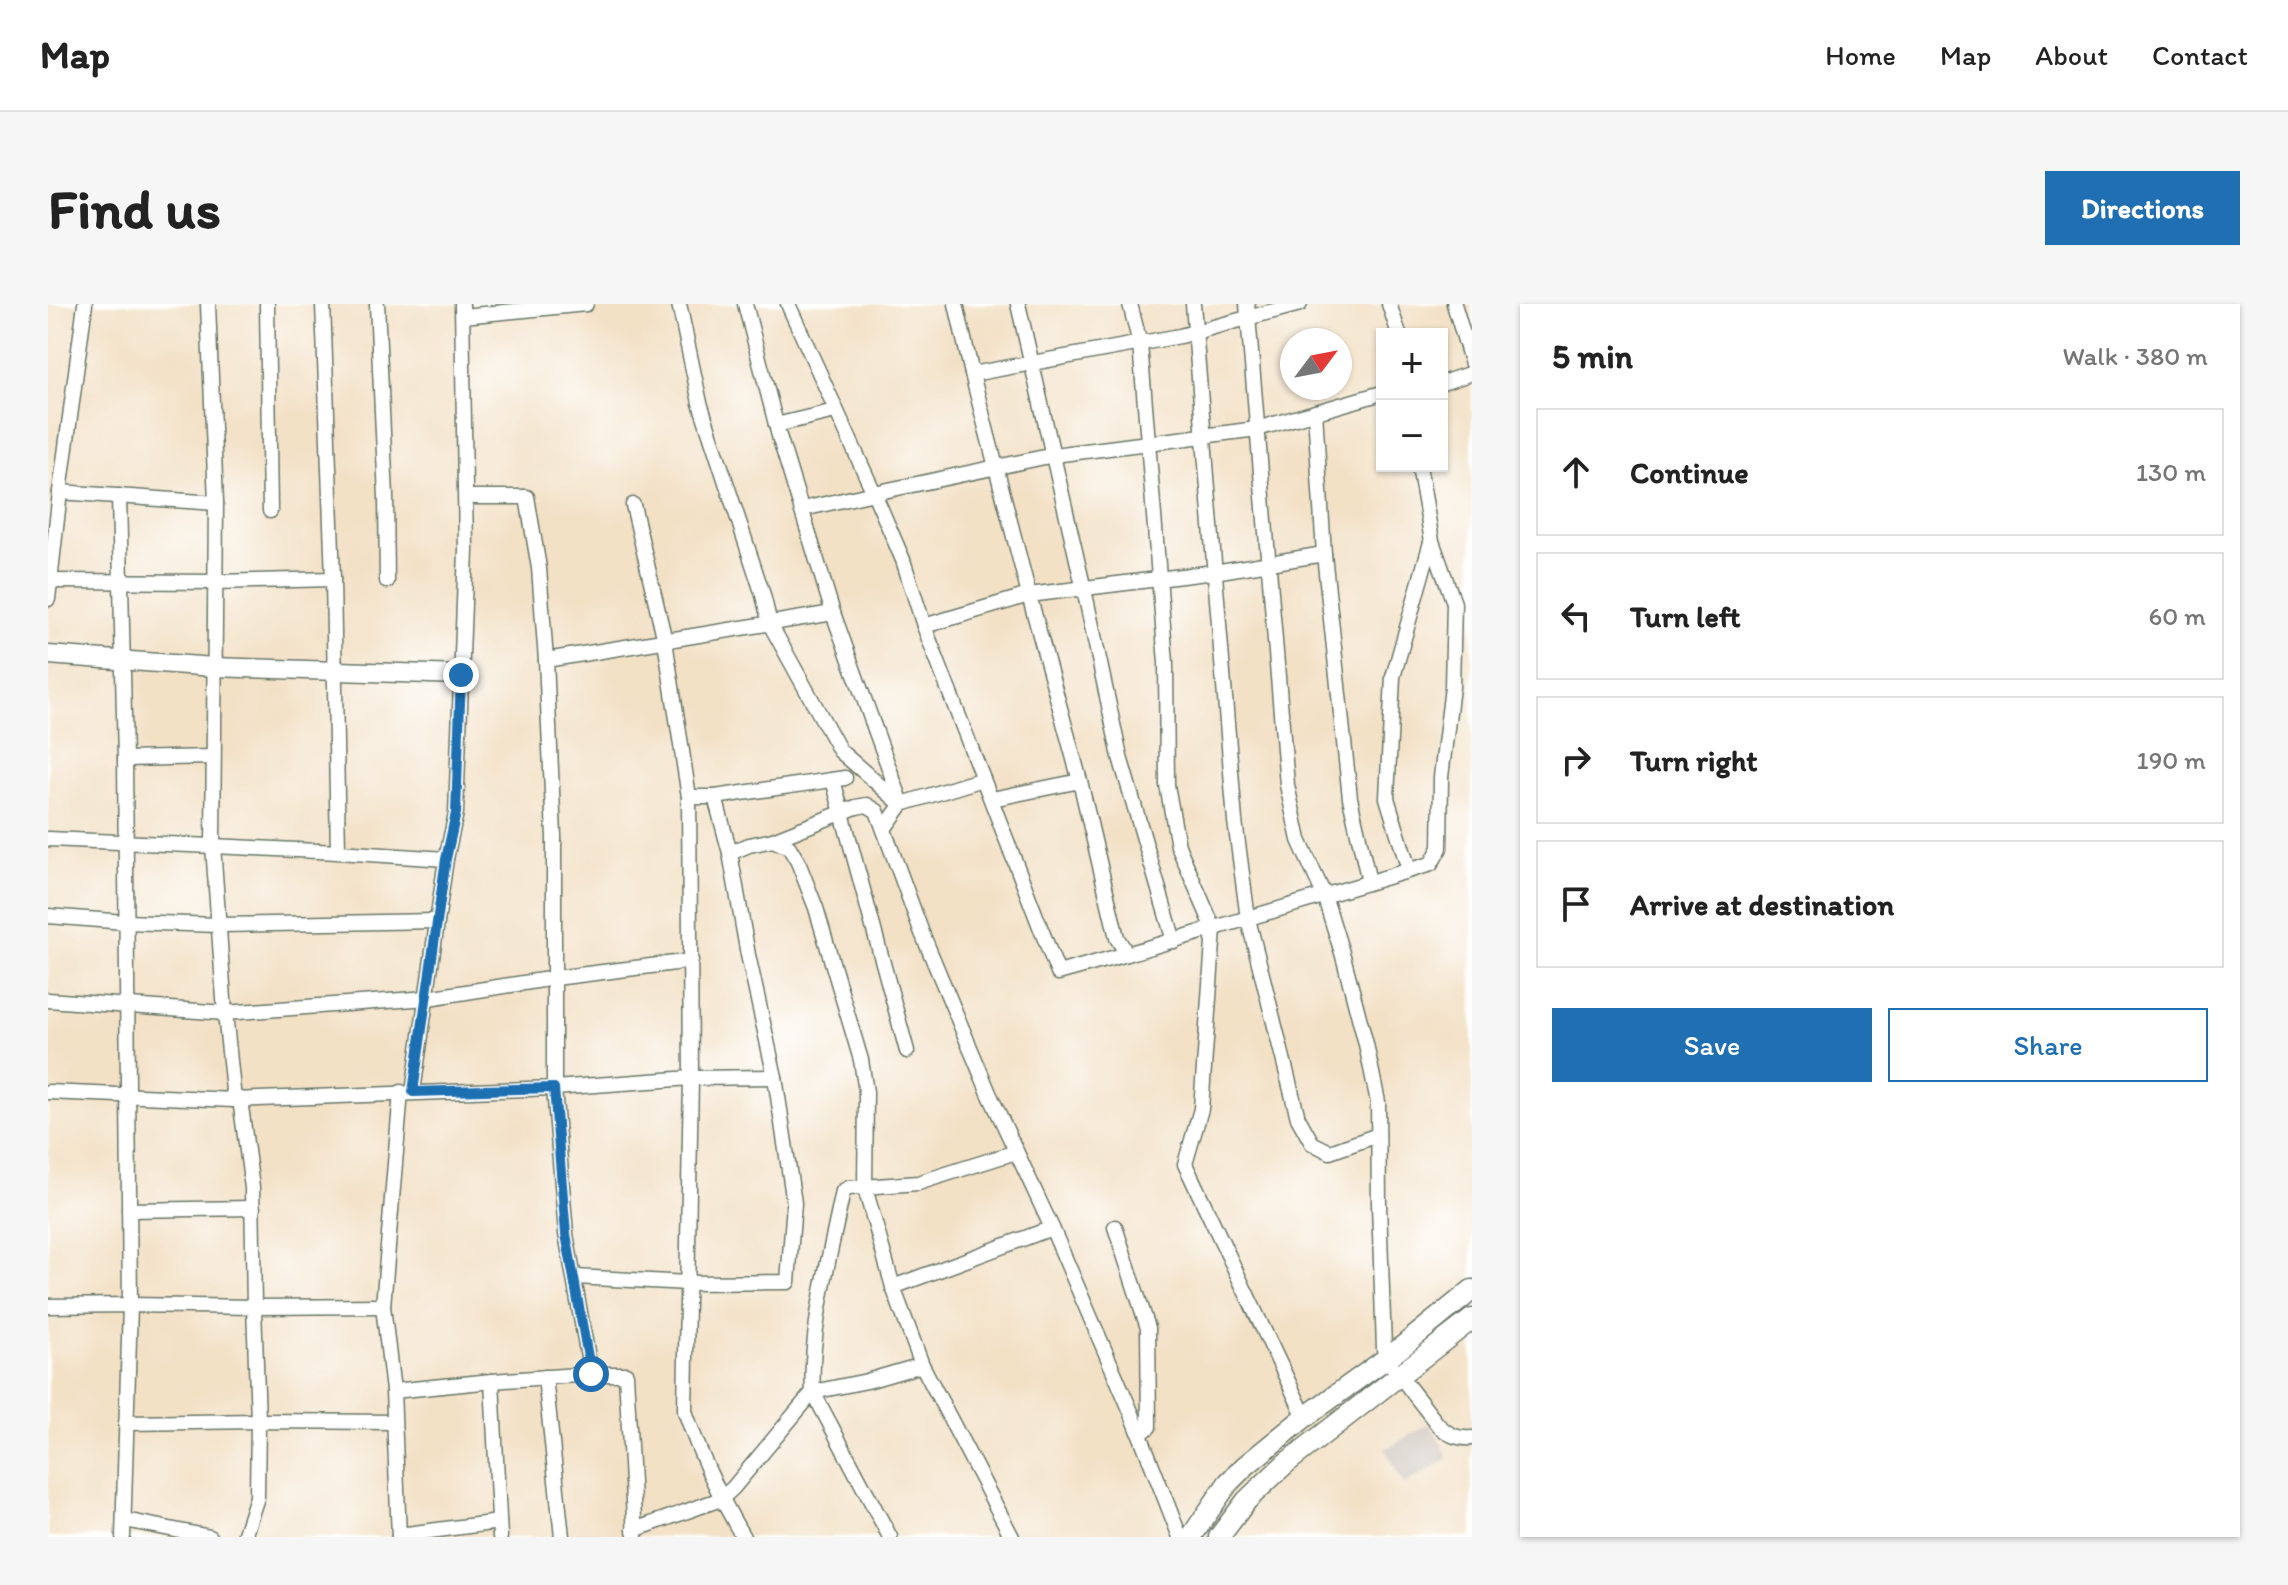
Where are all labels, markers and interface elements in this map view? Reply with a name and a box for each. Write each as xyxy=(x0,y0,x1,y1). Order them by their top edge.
text: Map xyxy=(40,32,110,78)
text: Home xyxy=(1825,38,1896,72)
text: Map xyxy=(1940,38,1991,72)
text: About xyxy=(2035,38,2108,72)
text: Contact xyxy=(2152,38,2248,72)
button: Directions xyxy=(2045,171,2240,245)
text: Find us xyxy=(48,175,221,242)
north arrow xyxy=(1280,328,1352,400)
map controls xyxy=(1376,328,1448,472)
button: + xyxy=(1376,328,1448,400)
text: 5 min xyxy=(1552,336,1633,377)
text: Walk · 380 m xyxy=(2062,340,2208,372)
button: − xyxy=(1376,400,1448,472)
icon: ahead xyxy=(1554,450,1598,494)
text: Continue xyxy=(1630,454,1749,491)
text: 130 m xyxy=(2136,456,2206,488)
icon: left xyxy=(1554,594,1598,638)
text: Turn left xyxy=(1630,598,1741,635)
text: 60 m xyxy=(2149,600,2206,632)
route end xyxy=(443,657,479,693)
icon: right xyxy=(1554,738,1598,782)
text: Turn right xyxy=(1630,742,1758,779)
text: 190 m xyxy=(2137,744,2206,776)
icon: arrive xyxy=(1554,882,1598,926)
text: Arrive at destination xyxy=(1630,886,1894,923)
button: Save xyxy=(1552,1008,1872,1082)
button: Share xyxy=(1888,1008,2208,1082)
route start xyxy=(573,1356,609,1392)

